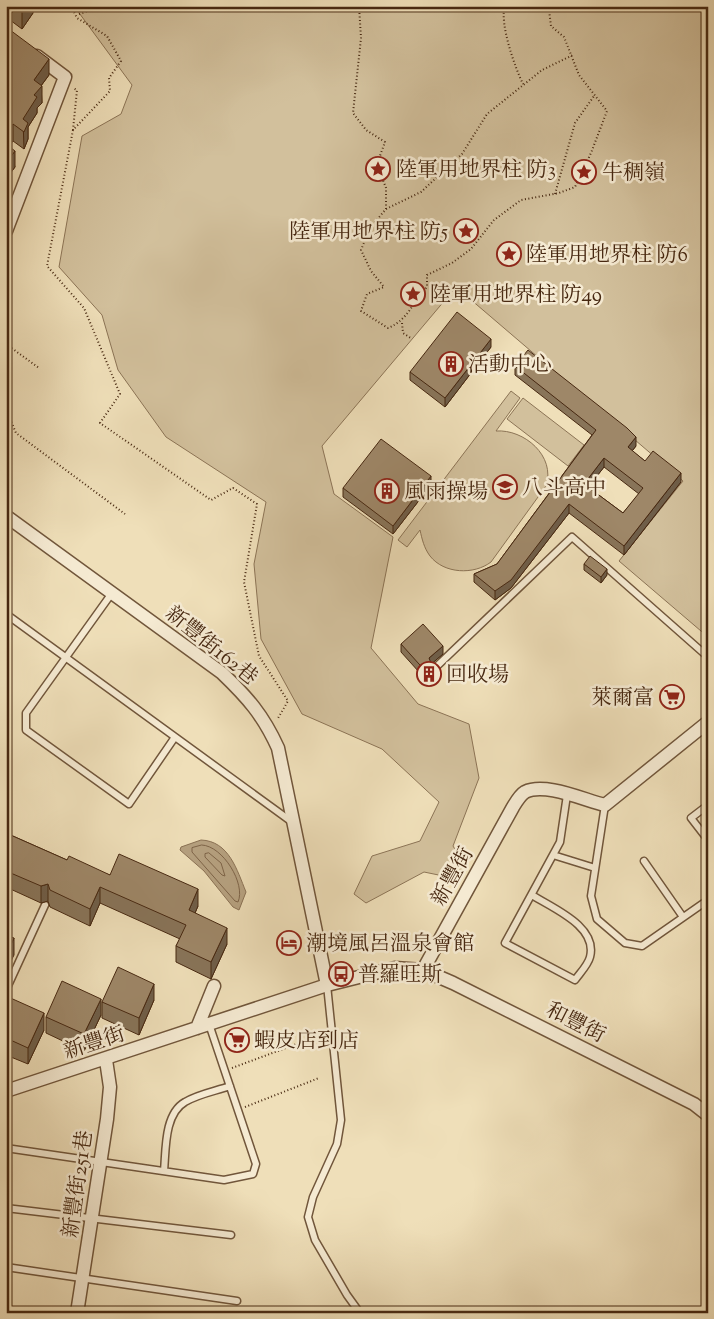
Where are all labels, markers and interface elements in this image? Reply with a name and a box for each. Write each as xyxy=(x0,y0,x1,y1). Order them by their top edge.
place icon: 陸軍用地界柱 防3 xyxy=(365,156,391,182)
place label: 陸軍用地界柱 防3 xyxy=(396,156,556,186)
place icon: 牛稠嶺 xyxy=(571,159,597,185)
place label: 牛稠嶺 xyxy=(602,159,665,189)
place label: 陸軍用地界柱 防5 xyxy=(289,218,448,248)
place icon: 陸軍用地界柱 防5 xyxy=(453,218,479,244)
place icon: 陸軍用地界柱 防6 xyxy=(496,241,522,267)
place label: 陸軍用地界柱 防6 xyxy=(526,241,688,271)
place icon: 陸軍用地界柱 防49 xyxy=(400,281,426,307)
place label: 陸軍用地界柱 防49 xyxy=(430,281,602,311)
building icon: 活動中心 xyxy=(438,351,464,377)
place label: 活動中心 xyxy=(468,351,552,381)
school or university icon: 八斗高中 xyxy=(492,474,518,500)
place label: 八斗高中 xyxy=(522,474,606,504)
building icon: 風雨操場 xyxy=(374,478,400,504)
place label: 風雨操場 xyxy=(404,478,488,508)
street label: 新豐街162巷 xyxy=(158,600,263,693)
building icon: 回收場 xyxy=(416,661,442,687)
place label: 回收場 xyxy=(446,661,509,691)
place label: 萊爾富 xyxy=(591,684,654,714)
supermarket icon: 萊爾富 xyxy=(659,684,685,710)
street label: 新豐街 xyxy=(425,842,482,912)
hotel icon: 潮境風呂溫泉會館 xyxy=(276,930,302,956)
place label: 潮境風呂溫泉會館 xyxy=(306,930,474,960)
bus stop icon: 普羅旺斯 xyxy=(328,961,354,987)
place label: 普羅旺斯 xyxy=(358,961,442,991)
street label: 和豐街 xyxy=(540,996,610,1051)
street label: 新豐街 xyxy=(60,1020,129,1068)
supermarket icon: 蝦皮店到店 xyxy=(224,1027,250,1053)
place label: 蝦皮店到店 xyxy=(254,1027,359,1057)
street label: 新豐街251巷 xyxy=(57,1129,101,1240)

